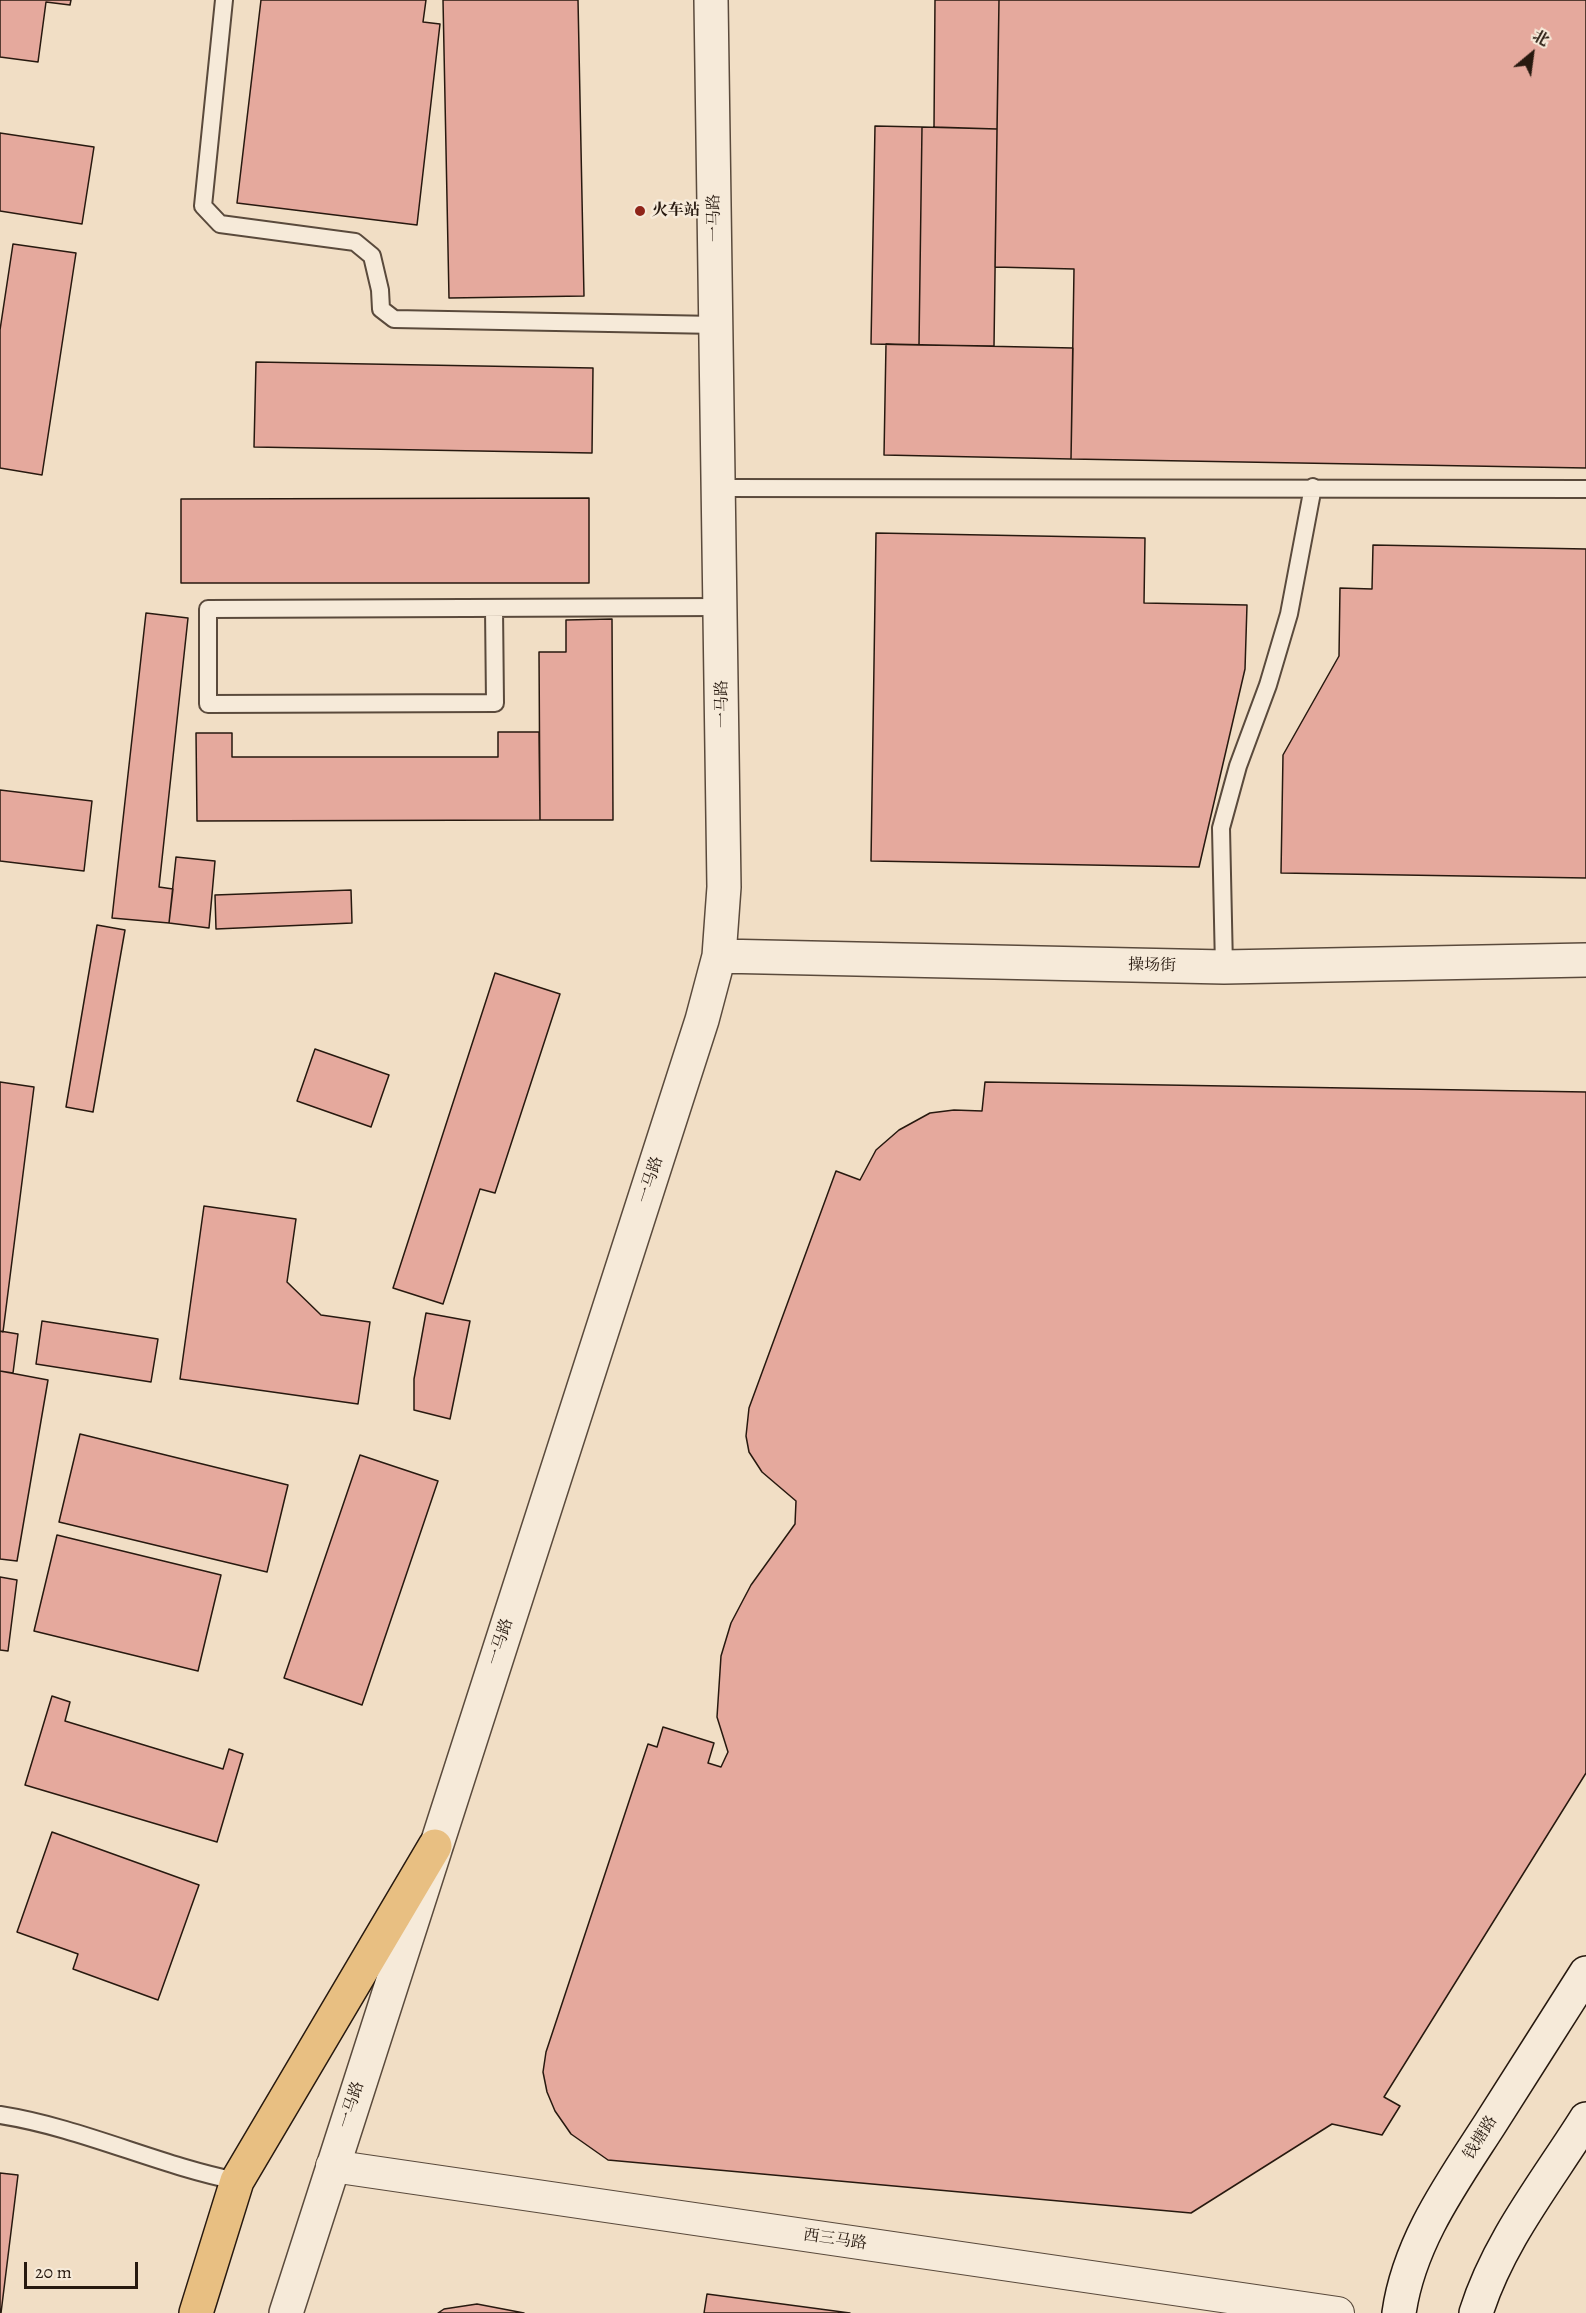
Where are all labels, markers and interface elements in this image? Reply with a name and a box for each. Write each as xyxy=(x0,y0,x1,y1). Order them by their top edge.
north arrow xyxy=(1502,24,1562,84)
text: 北 xyxy=(1528,25,1553,52)
street label: 一马路 xyxy=(705,194,725,242)
place label: 火车站 xyxy=(652,201,700,221)
marker: 火车站 xyxy=(633,204,647,218)
street label: 一马路 xyxy=(713,680,733,728)
street label: 操场街 xyxy=(1128,956,1176,976)
street label: 一马路 xyxy=(634,1154,668,1206)
street label: 一马路 xyxy=(484,1616,518,1668)
street label: 一马路 xyxy=(335,2079,369,2131)
street label: 钱塘路 xyxy=(1460,2113,1502,2163)
street label: 西三马路 xyxy=(802,2226,868,2254)
scale bar xyxy=(27,2250,141,2288)
text: 20 m xyxy=(35,2260,72,2284)

